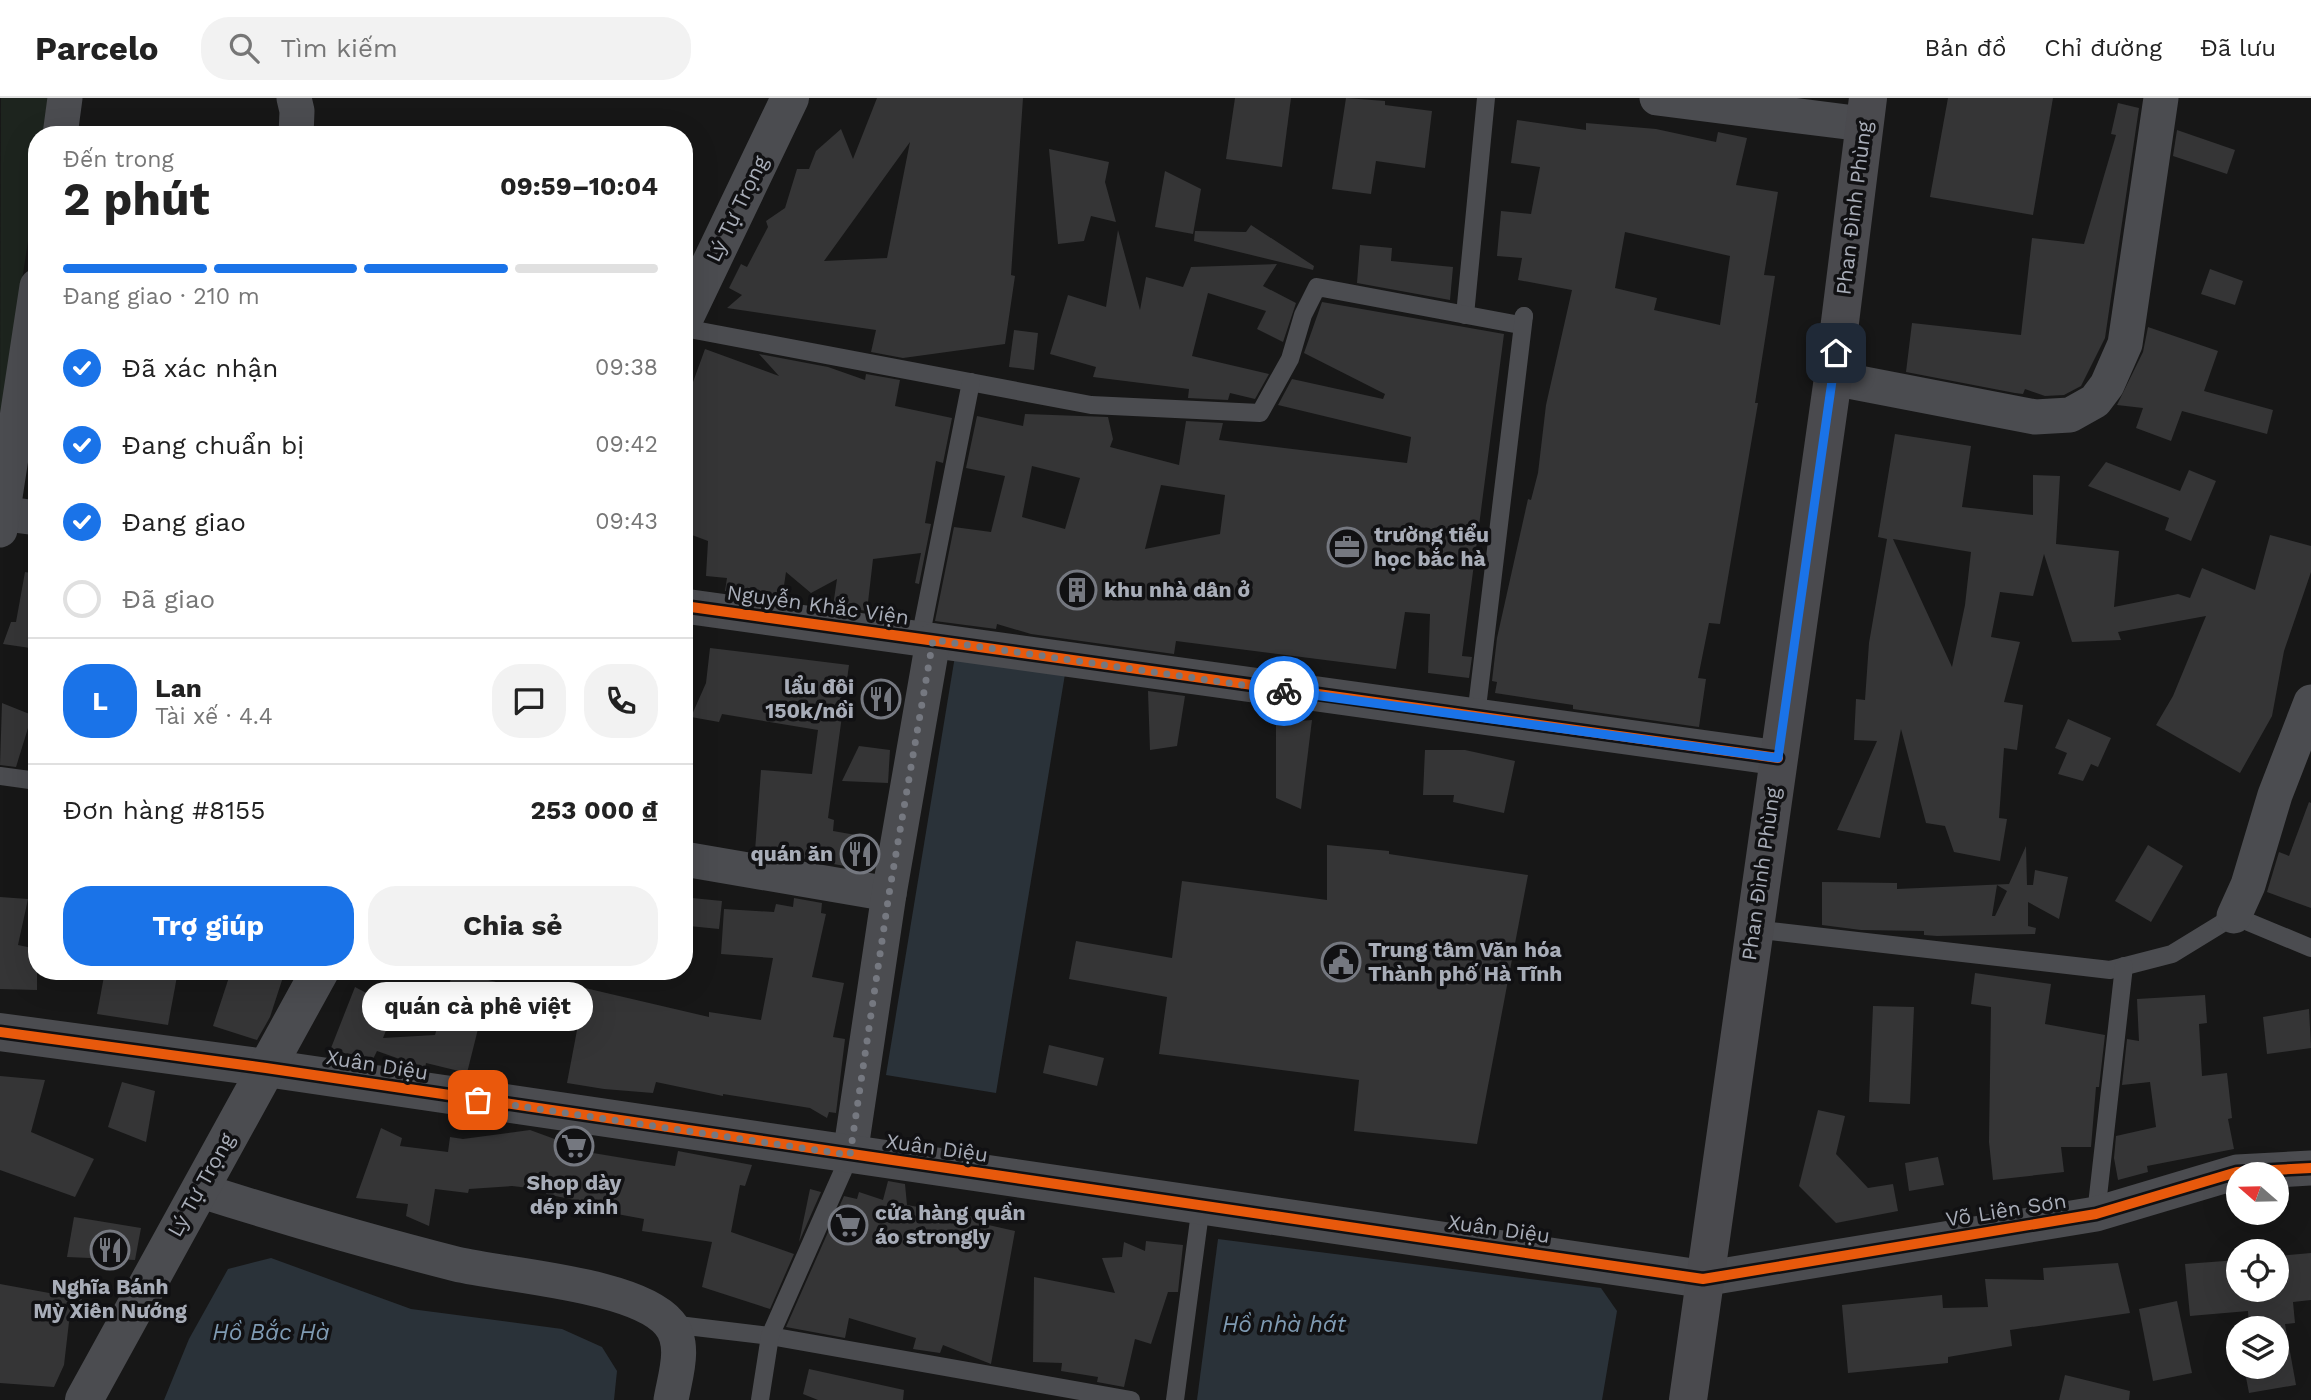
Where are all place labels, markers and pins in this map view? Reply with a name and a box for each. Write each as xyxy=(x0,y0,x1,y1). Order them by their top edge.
pin xyxy=(1806,323,1866,383)
place label: trường tiểu học bắc hà xyxy=(1374,522,1489,571)
office icon: trường tiểu học bắc hà xyxy=(1326,526,1368,568)
building icon: khu nhà dân ở xyxy=(1056,569,1098,611)
place label: khu nhà dân ở xyxy=(1104,577,1250,602)
place label: lẩu đôi 150k/nồi xyxy=(765,674,854,723)
restaurant icon: lẩu đôi 150k/nồi xyxy=(860,678,902,720)
restaurant icon: quán ăn xyxy=(839,833,881,875)
place label: quán ăn xyxy=(750,841,833,866)
place label: Trung tâm Văn hóa Thành phố Hà Tĩnh xyxy=(1368,937,1562,986)
public building icon: Trung tâm Văn hóa Thành phố Hà Tĩnh xyxy=(1320,941,1362,983)
callout: quán cà phê việt xyxy=(363,981,594,1030)
pin xyxy=(448,1070,508,1130)
supermarket icon: Shop dày dép xinh xyxy=(553,1125,595,1167)
place label: Shop dày dép xinh xyxy=(527,1170,622,1219)
place label: cửa hàng quần áo strongly xyxy=(875,1200,1025,1249)
supermarket icon: cửa hàng quần áo strongly xyxy=(827,1204,869,1246)
restaurant icon: Nghĩa Bánh Mỳ Xiên Nướng xyxy=(89,1229,131,1271)
place label: Nghĩa Bánh Mỳ Xiên Nướng xyxy=(33,1274,187,1323)

